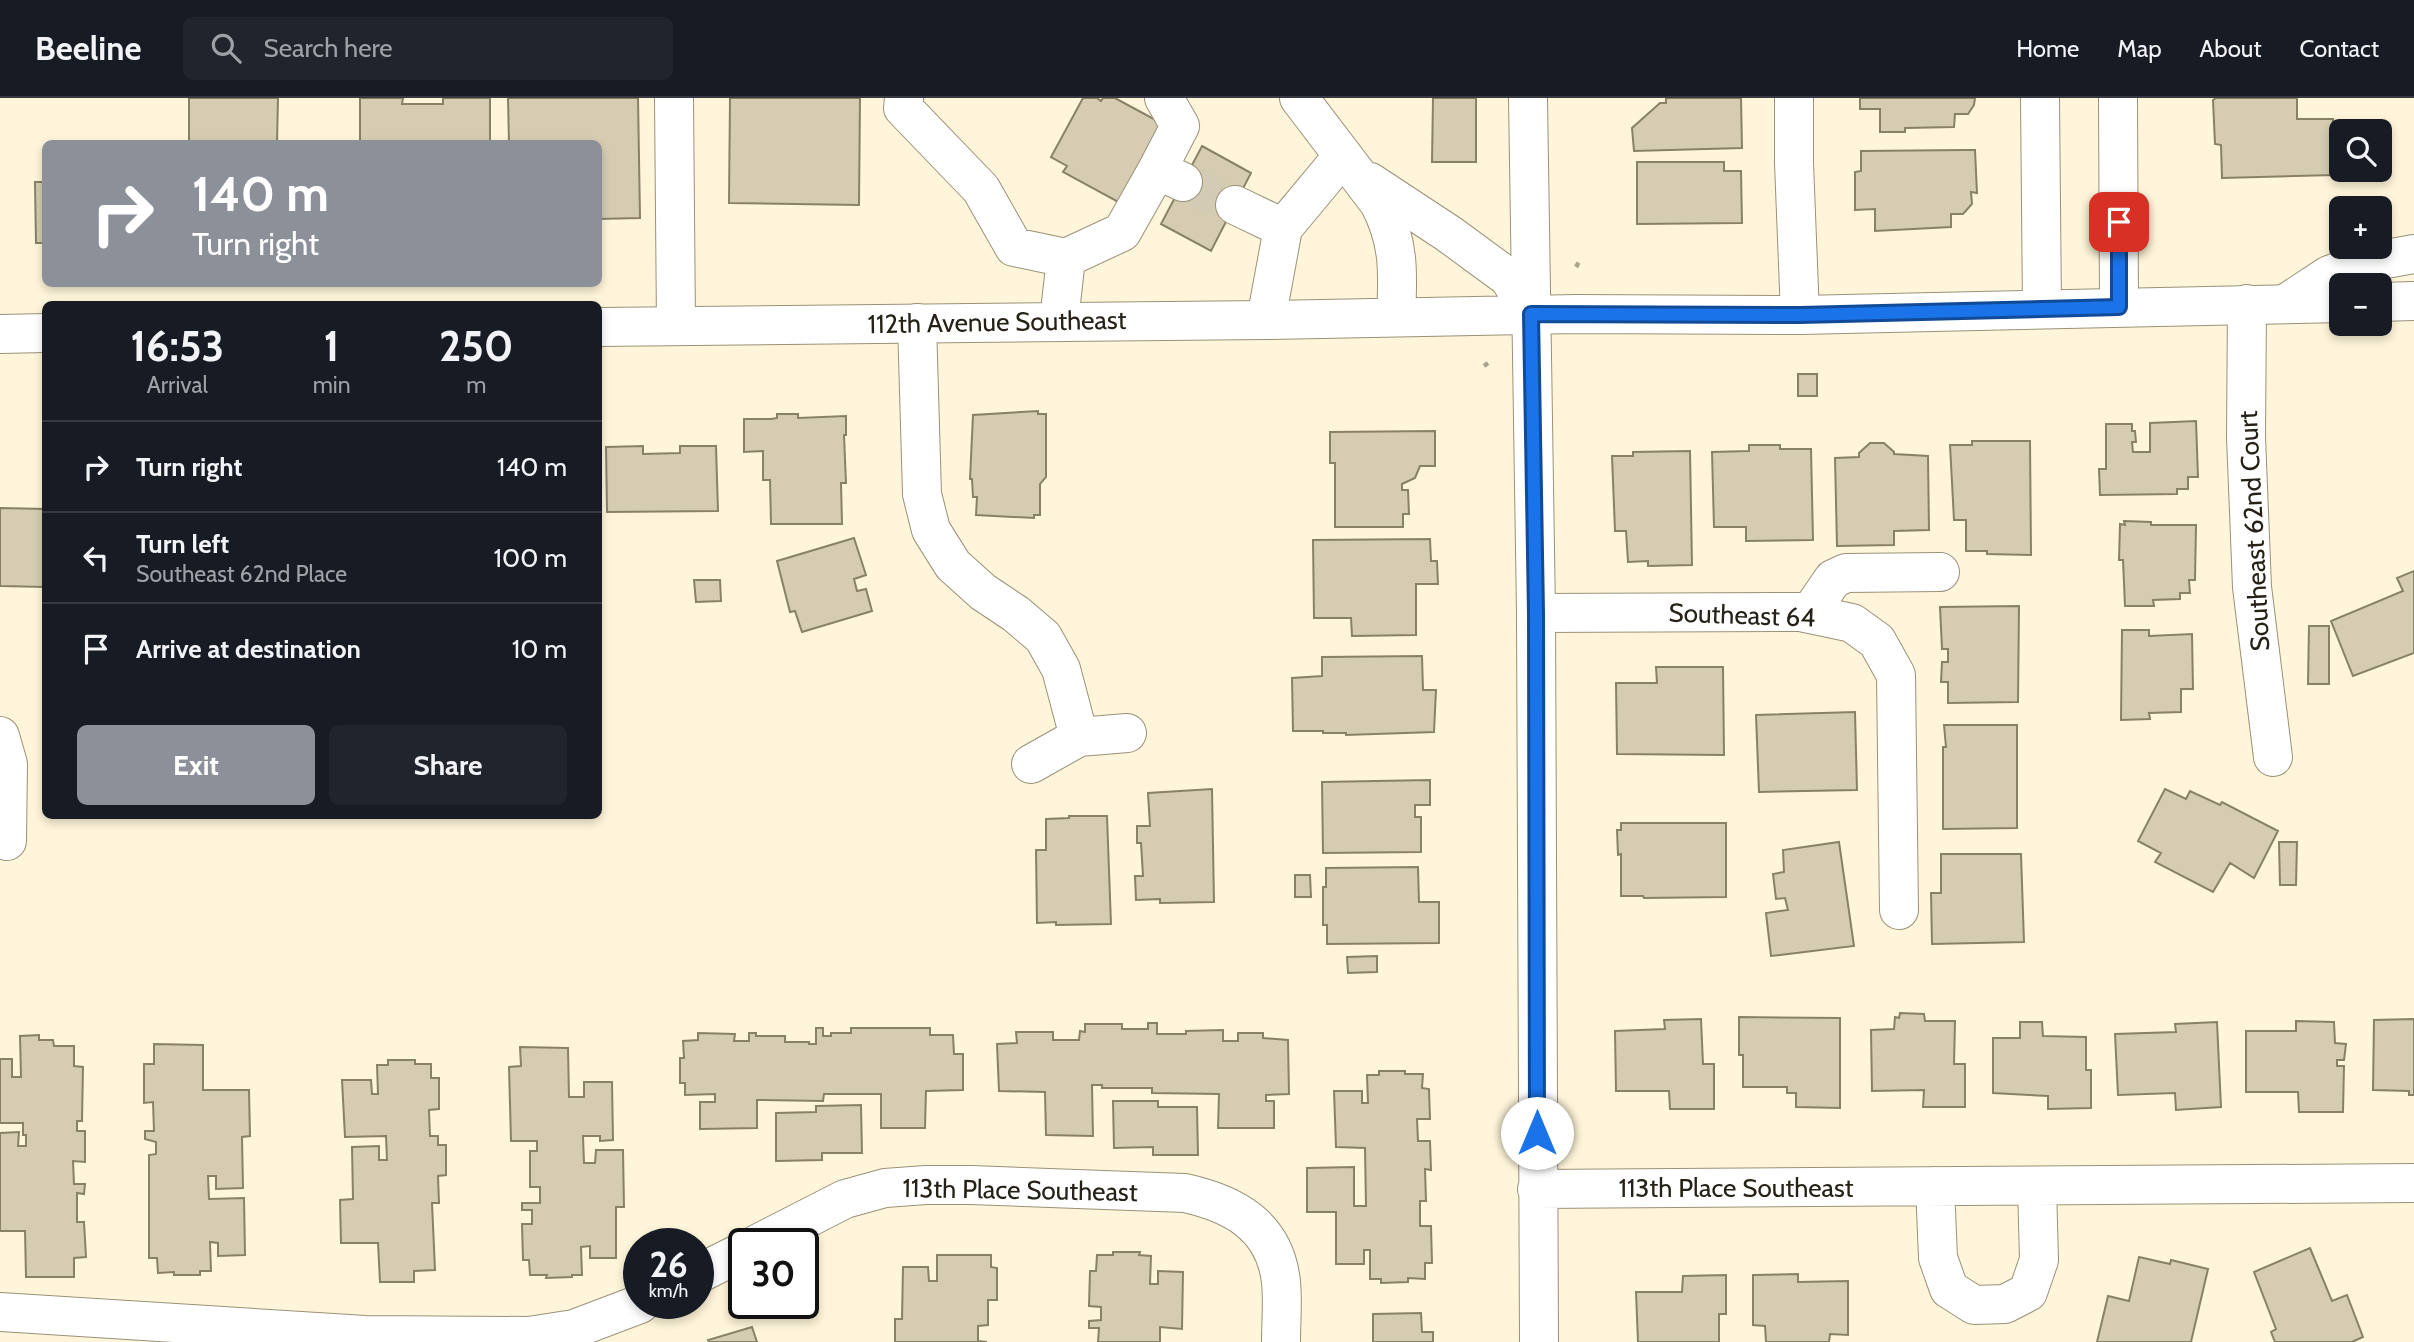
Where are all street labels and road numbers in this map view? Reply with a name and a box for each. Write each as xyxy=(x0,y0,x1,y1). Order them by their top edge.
street label: 112th Avenue Southeast xyxy=(867,304,1127,340)
street label: Southeast 62nd Court xyxy=(2232,410,2276,652)
street label: Southeast 64 xyxy=(1668,596,1816,634)
street label: 113th Place Southeast xyxy=(902,1172,1138,1208)
street label: 113th Place Southeast xyxy=(1618,1172,1854,1204)

